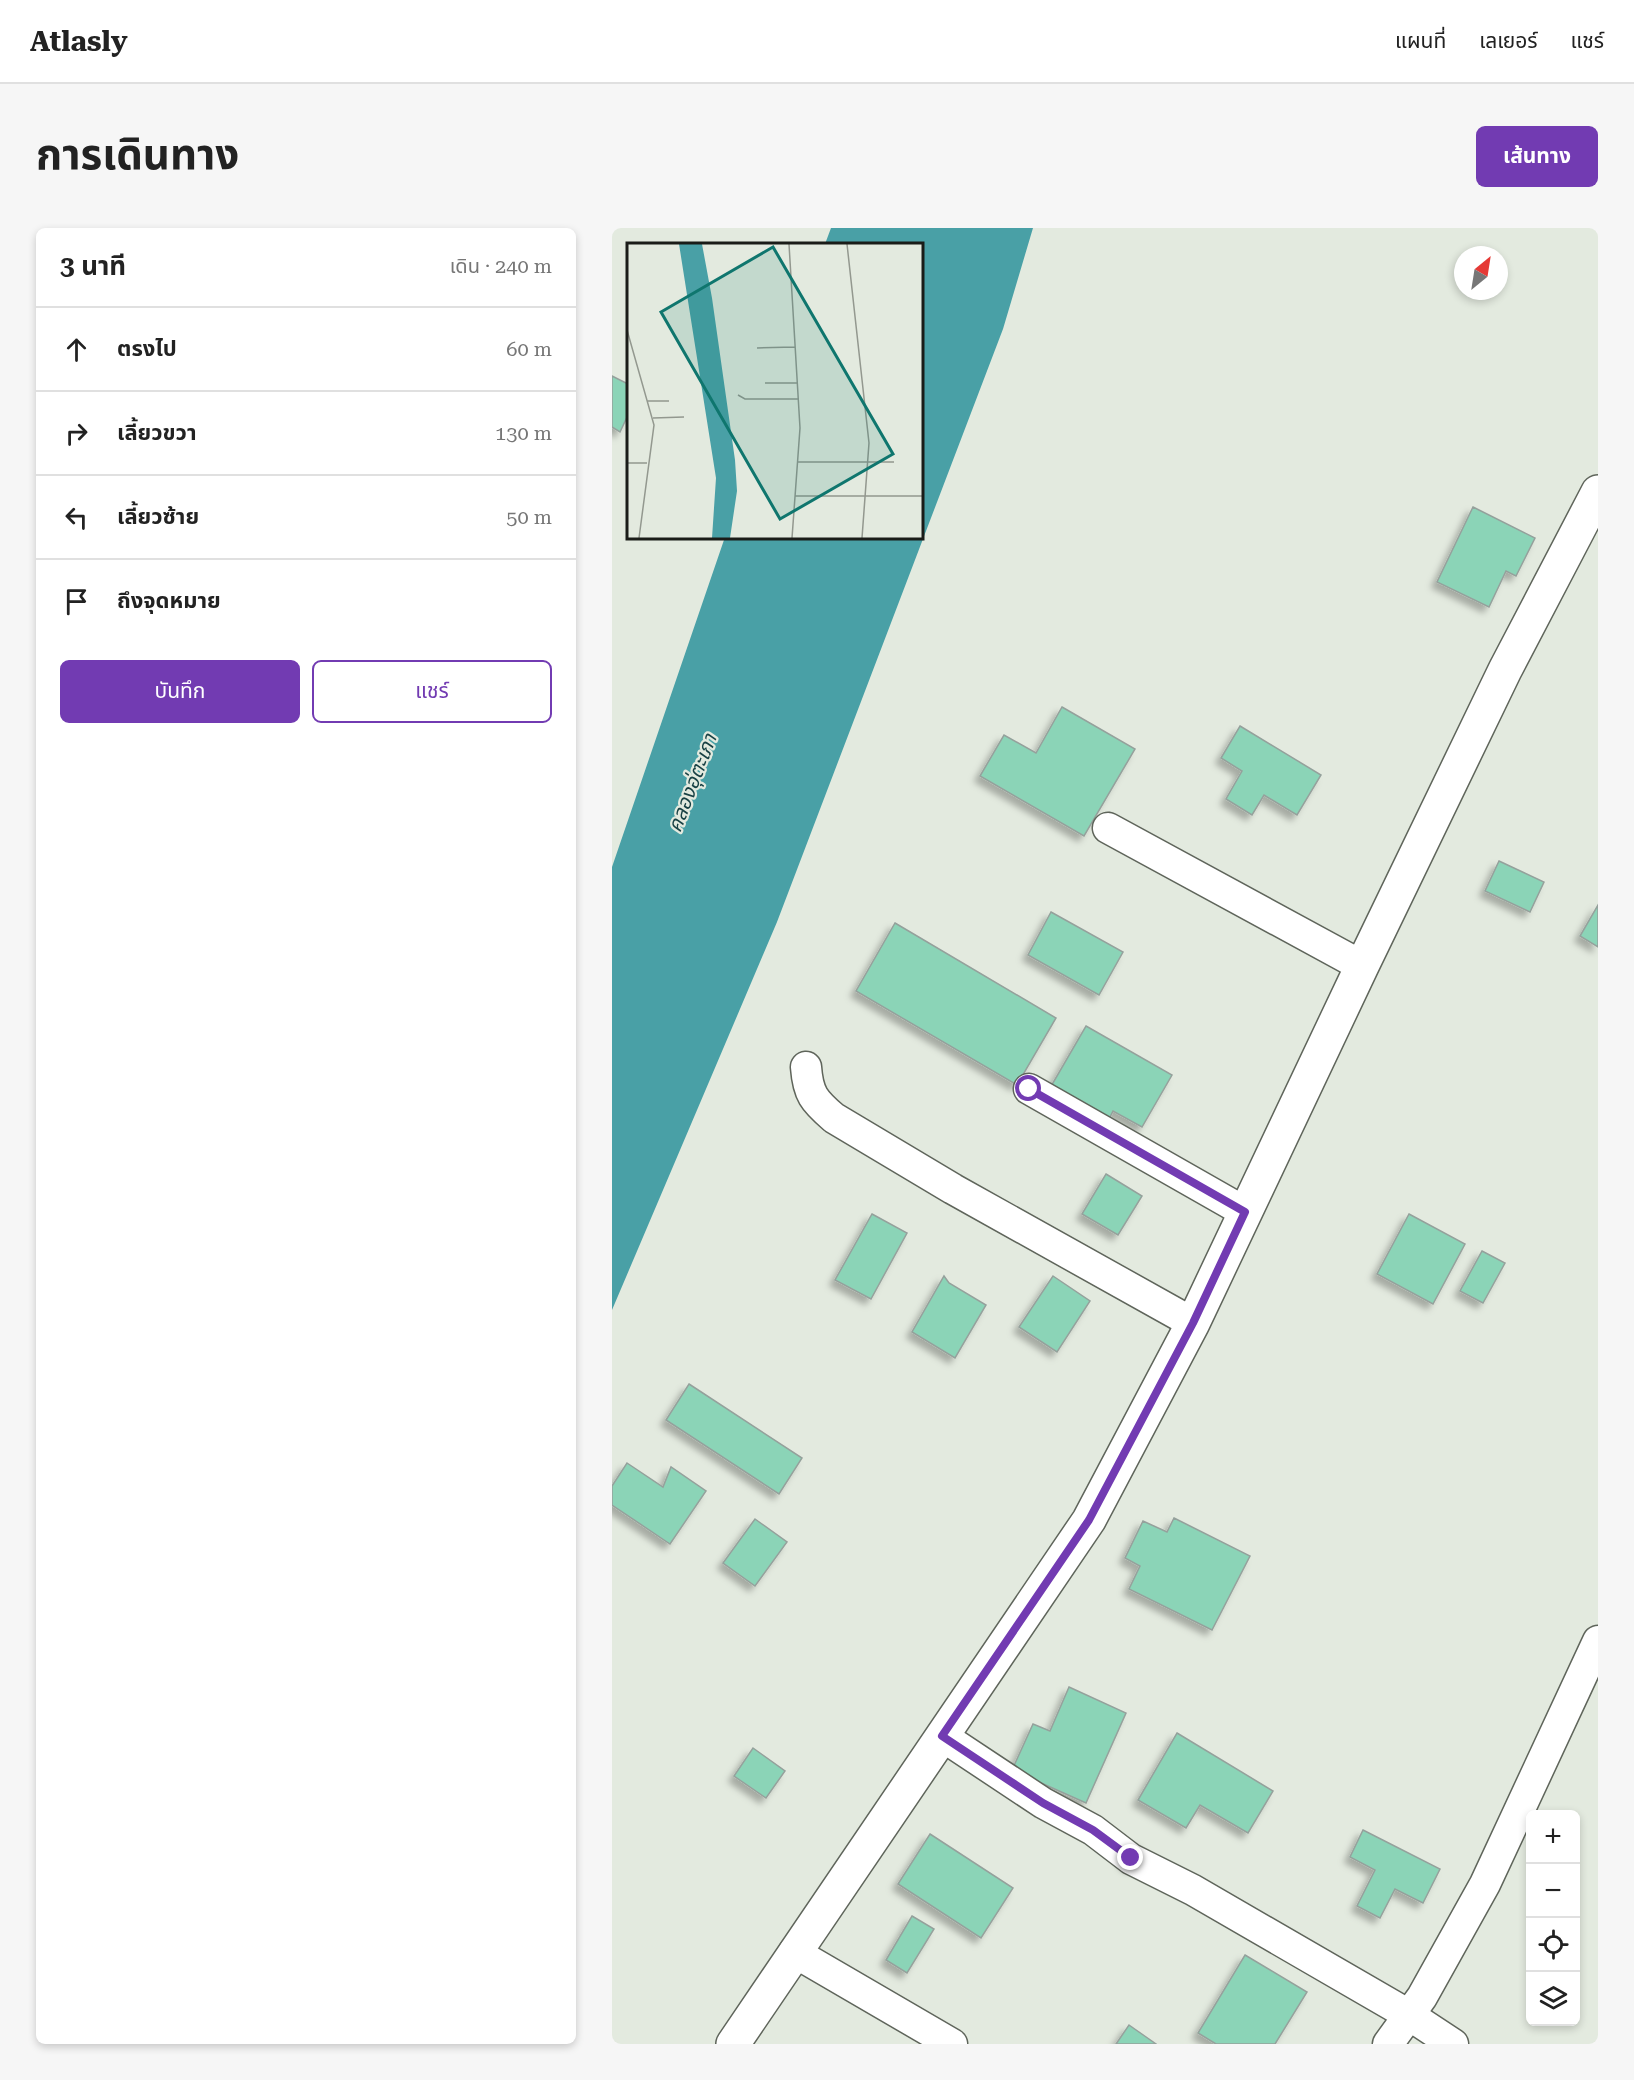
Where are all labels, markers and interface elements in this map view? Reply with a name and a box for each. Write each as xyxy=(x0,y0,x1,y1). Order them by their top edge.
text: Atlasly xyxy=(30,25,128,58)
text: แผนที่ xyxy=(1395,29,1446,53)
text: เลเยอร์ xyxy=(1479,29,1538,53)
text: แชร์ xyxy=(1571,29,1604,53)
button: เส้นทาง xyxy=(1476,126,1598,187)
text: การเดินทาง xyxy=(36,130,239,179)
inset map xyxy=(627,243,922,538)
north arrow xyxy=(1454,246,1508,300)
text: 3 นาที xyxy=(60,251,126,281)
text: เดิน · 240 m xyxy=(450,254,552,278)
icon: ahead xyxy=(60,333,93,366)
text: ตรงไป xyxy=(117,336,177,361)
text: 60 m xyxy=(506,337,552,361)
icon: right xyxy=(60,417,93,450)
text: เลี้ยวขวา xyxy=(117,420,197,445)
text: 130 m xyxy=(495,421,552,445)
icon: left xyxy=(60,501,93,534)
text: เลี้ยวซ้าย xyxy=(117,504,199,529)
text: 50 m xyxy=(506,505,552,529)
icon: arrive xyxy=(60,585,93,618)
text: ถึงจุดหมาย xyxy=(117,588,221,613)
button: บันทึก xyxy=(60,660,300,723)
button: แชร์ xyxy=(312,660,552,723)
water label: คลองอุ่ตะเภา xyxy=(662,730,723,836)
route start xyxy=(1015,1075,1041,1101)
map controls xyxy=(1526,1810,1580,2026)
button: + xyxy=(1526,1810,1580,1864)
route end xyxy=(1117,1844,1143,1870)
button: − xyxy=(1526,1864,1580,1918)
button: locate xyxy=(1526,1918,1580,1972)
button: layers xyxy=(1526,1972,1580,2026)

